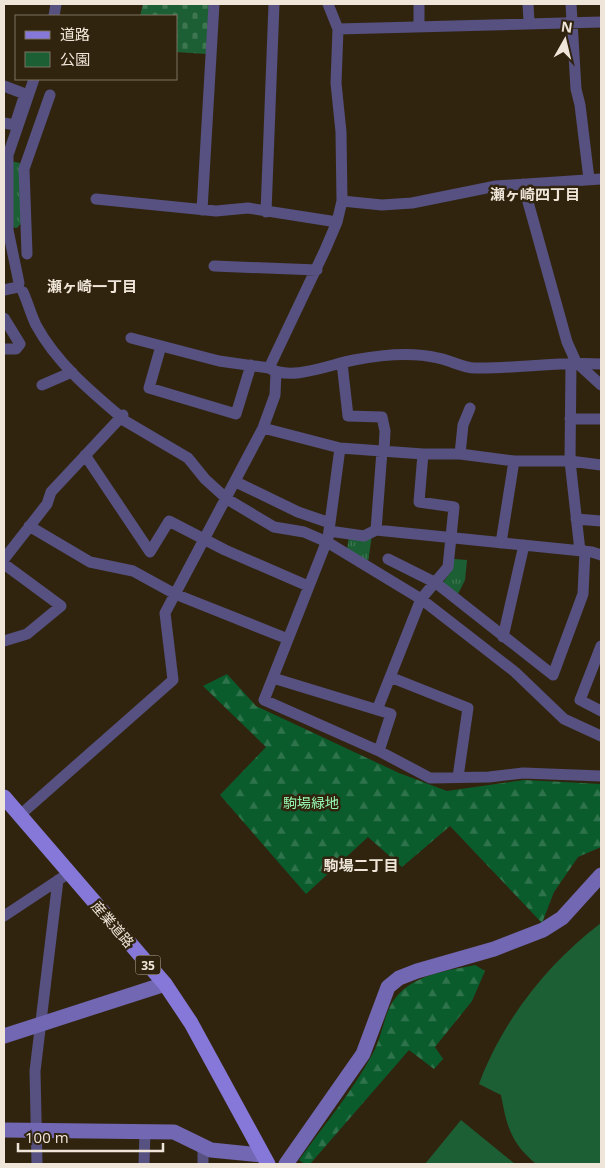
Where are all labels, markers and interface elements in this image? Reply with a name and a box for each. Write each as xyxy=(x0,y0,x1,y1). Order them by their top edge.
legend xyxy=(15,15,178,80)
north arrow xyxy=(540,15,590,65)
text: N xyxy=(560,16,574,37)
text: 道路 xyxy=(60,24,90,44)
text: 公園 xyxy=(60,49,90,69)
district label: 瀬ヶ崎四丁目 xyxy=(490,184,580,204)
district label: 瀬ヶ崎一丁目 xyxy=(47,276,137,296)
park label: 駒場緑地 xyxy=(283,793,339,812)
district label: 駒場二丁目 xyxy=(323,855,399,875)
street label: 産業道路 xyxy=(87,897,139,951)
road number: 35 xyxy=(136,956,160,974)
scale bar xyxy=(18,1120,162,1152)
text: 100 m xyxy=(25,1127,69,1147)

